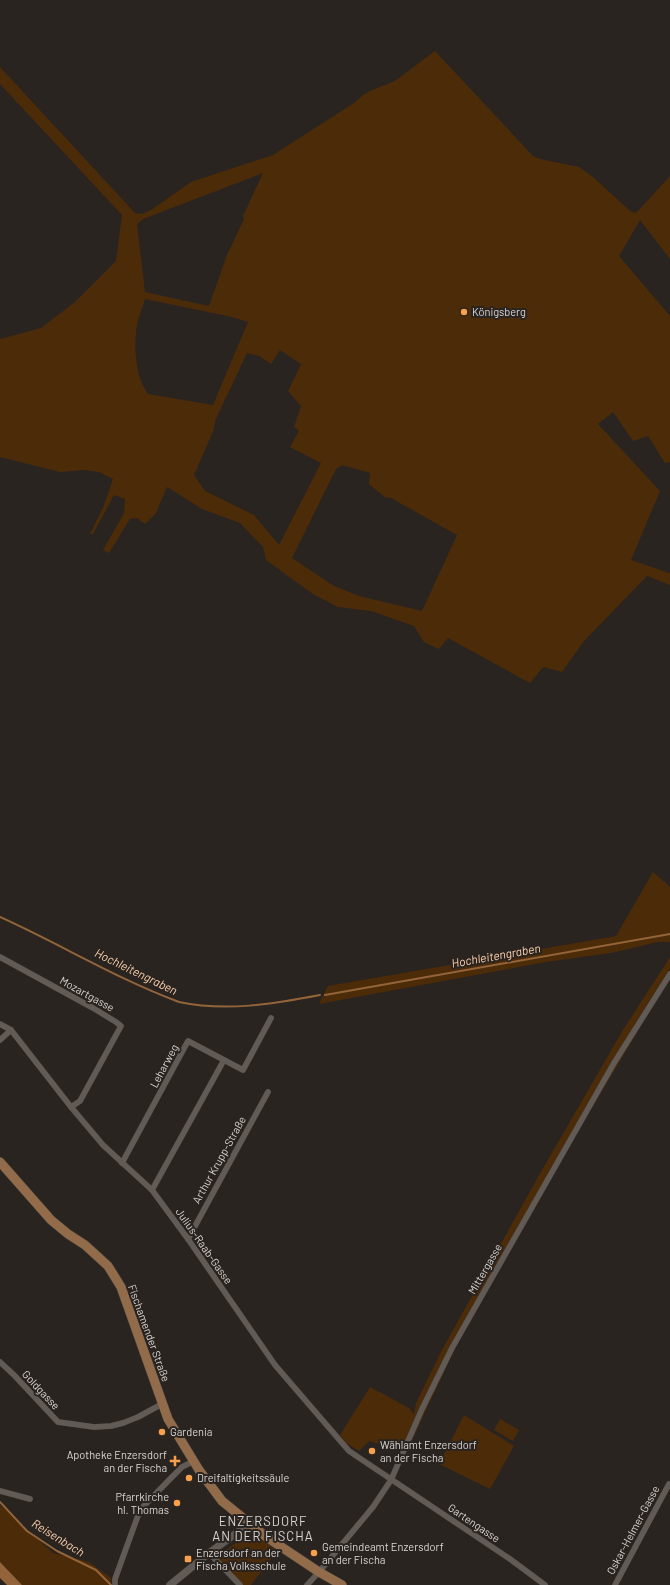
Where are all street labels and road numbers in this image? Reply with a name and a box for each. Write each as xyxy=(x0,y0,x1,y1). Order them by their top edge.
street label: Mozartgasse xyxy=(58,973,117,1014)
street label: Leharweg xyxy=(147,1042,180,1090)
street label: Arthur Krupp-Straße xyxy=(189,1114,248,1206)
street label: Julius-Raab-Gasse xyxy=(173,1205,236,1286)
street label: Mittergasse xyxy=(465,1241,504,1296)
street label: Fischamender Straße xyxy=(126,1282,173,1383)
street label: Goldgasse xyxy=(20,1367,63,1412)
street label: Oskar-Helmer-Gasse xyxy=(604,1483,662,1576)
street label: Gartengasse xyxy=(446,1500,503,1545)

